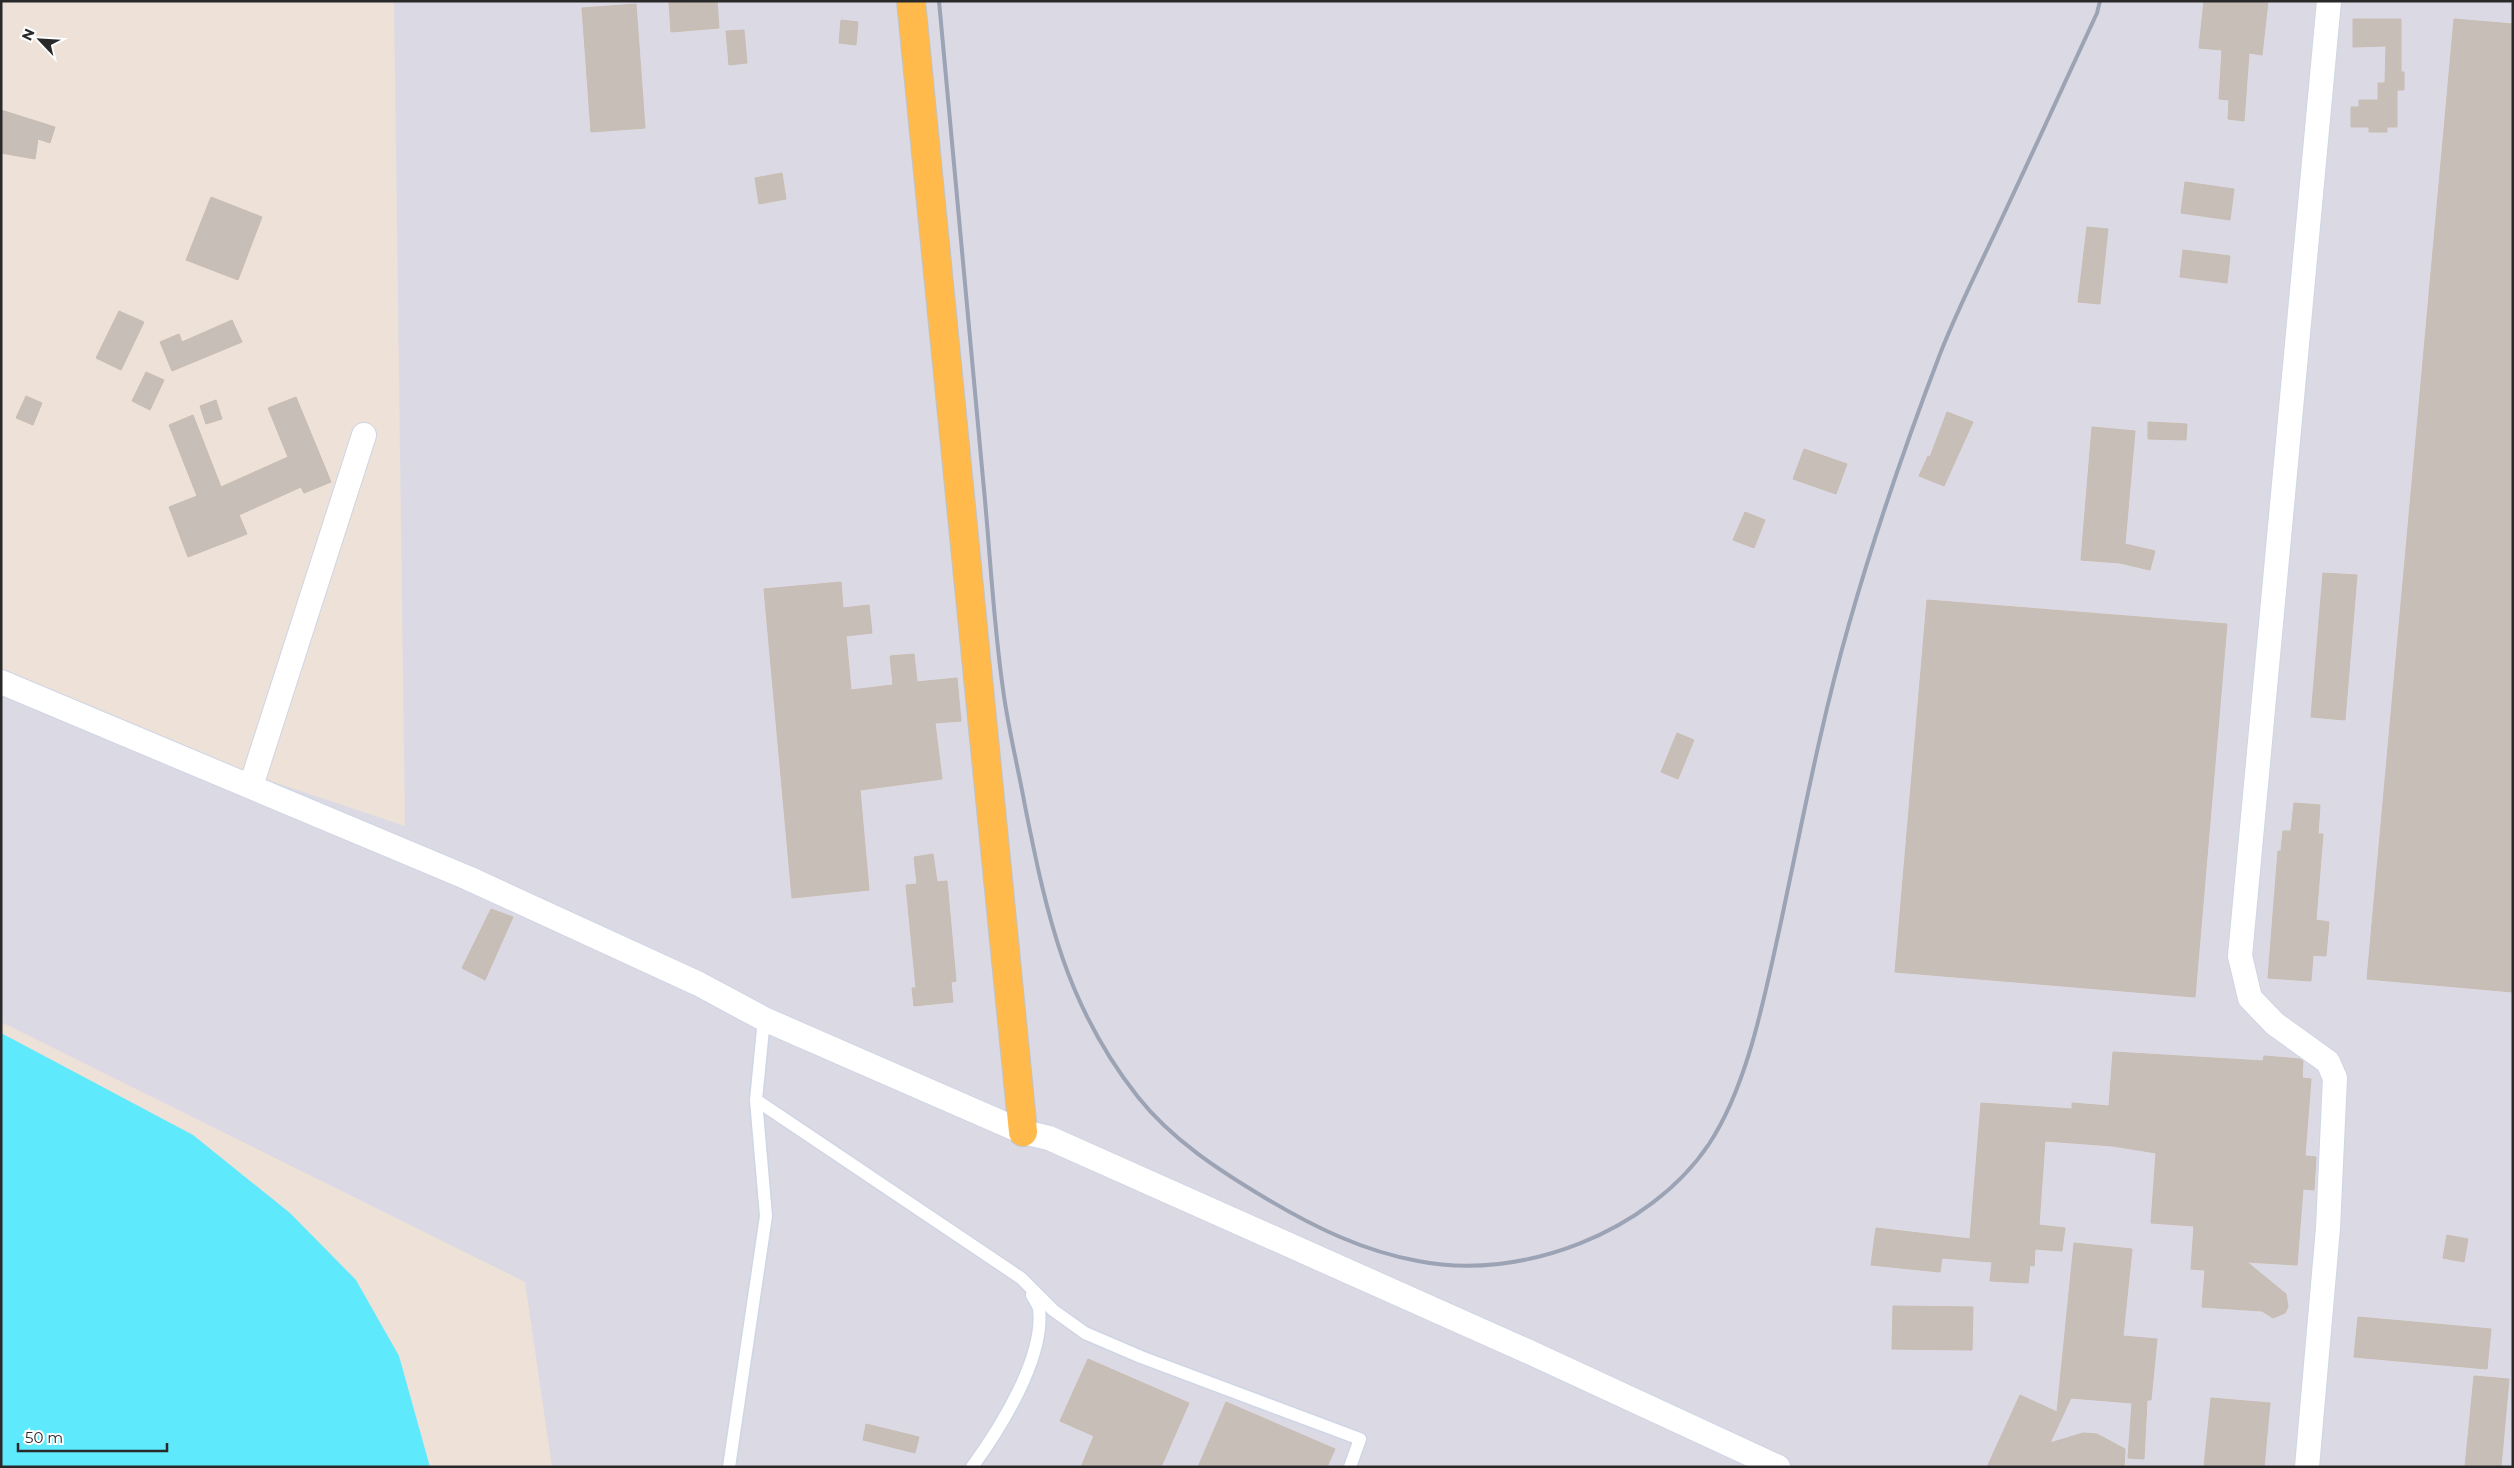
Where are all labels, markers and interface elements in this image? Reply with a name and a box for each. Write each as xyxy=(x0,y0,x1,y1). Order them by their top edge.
north arrow xyxy=(15,15,65,65)
text: N xyxy=(18,26,39,43)
scale bar xyxy=(18,1420,166,1452)
text: 50 m xyxy=(25,1428,63,1447)

